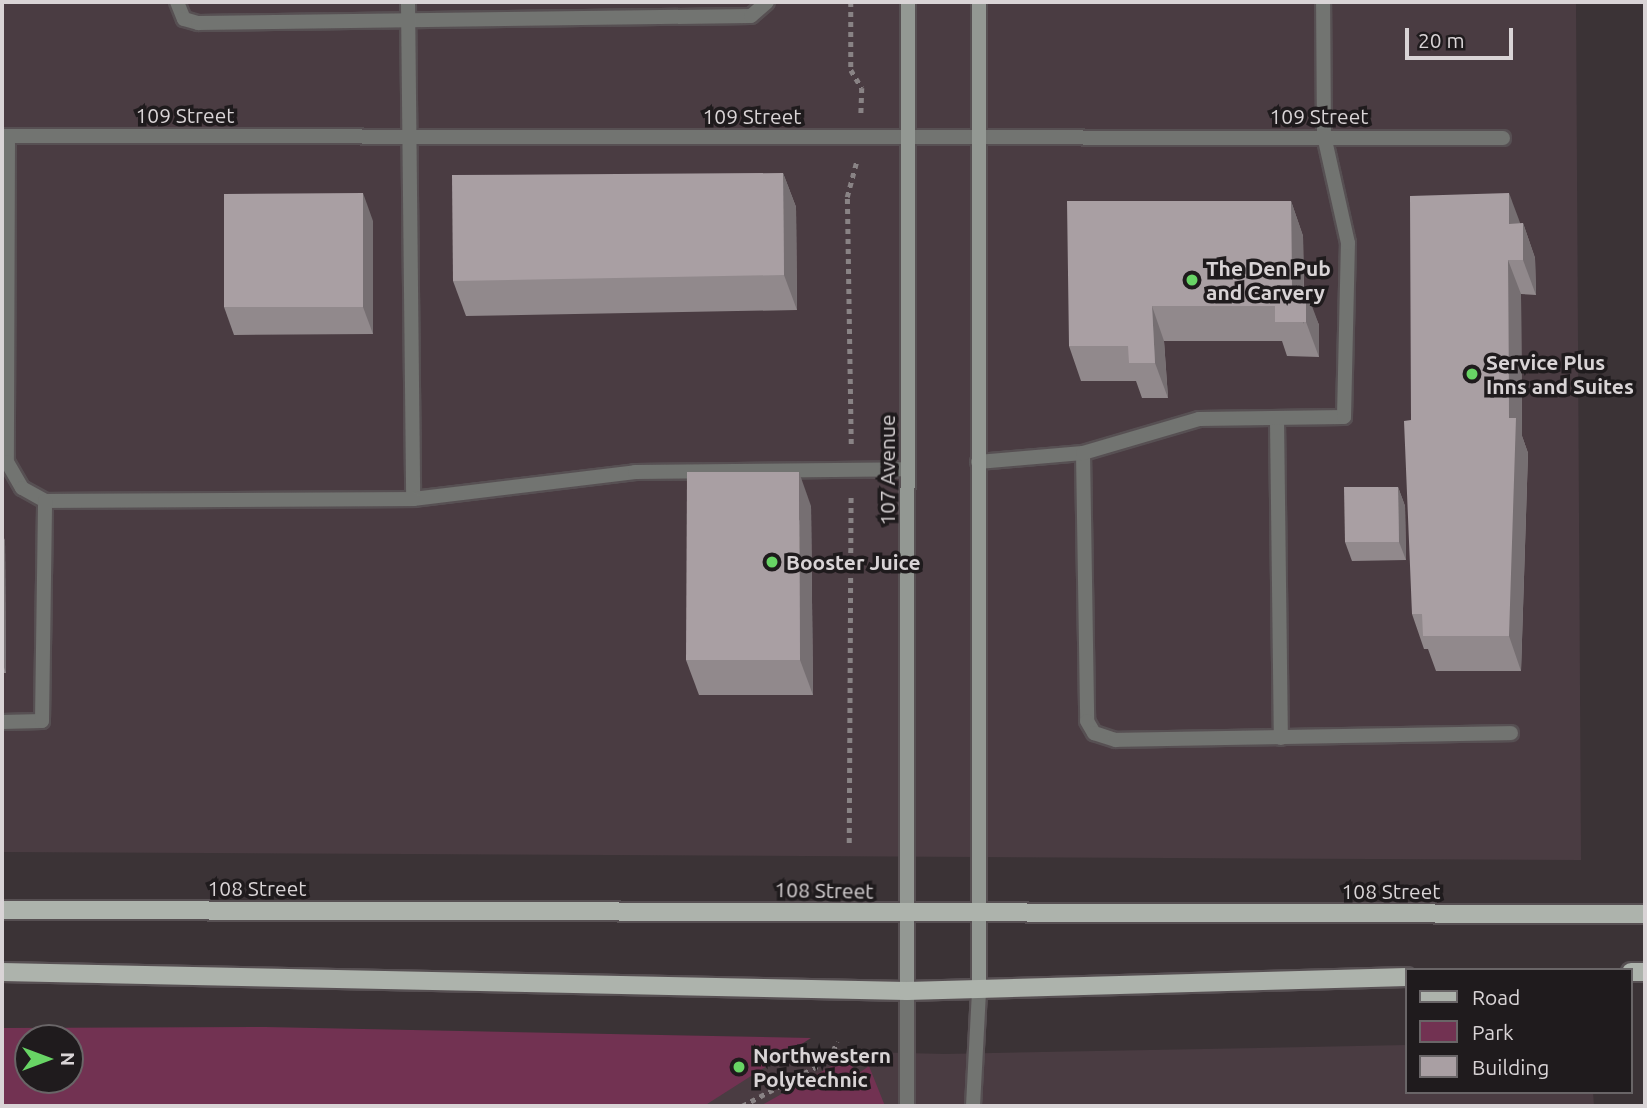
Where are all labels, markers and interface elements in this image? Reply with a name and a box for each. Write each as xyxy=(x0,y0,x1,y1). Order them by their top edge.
scale bar xyxy=(1409,14,1518,58)
text: 20 m xyxy=(1418,28,1465,52)
street label: 109 Street xyxy=(136,102,234,128)
street label: 109 Street xyxy=(703,103,801,129)
street label: 109 Street xyxy=(1270,103,1368,129)
place label: The Den Pub and Carvery xyxy=(1206,255,1331,305)
marker: The Den Pub and Carvery xyxy=(1184,272,1200,288)
place label: Service Plus Inns and Suites xyxy=(1486,349,1634,399)
marker: Service Plus Inns and Suites xyxy=(1464,366,1480,382)
street label: 107 Avenue xyxy=(874,414,900,526)
place label: Booster Juice xyxy=(786,549,921,575)
marker: Booster Juice xyxy=(764,554,780,570)
street label: 108 Street xyxy=(208,875,306,901)
street label: 108 Street xyxy=(774,877,874,903)
street label: 108 Street xyxy=(1342,878,1440,904)
legend xyxy=(1406,968,1633,1094)
text: Road xyxy=(1472,985,1520,1009)
text: Park xyxy=(1472,1020,1514,1044)
north arrow xyxy=(14,1024,84,1094)
place label: Northwestern Polytechnic xyxy=(753,1042,891,1092)
text: N xyxy=(57,1052,79,1066)
text: Building xyxy=(1472,1055,1549,1079)
marker: Northwestern Polytechnic xyxy=(731,1059,747,1075)

